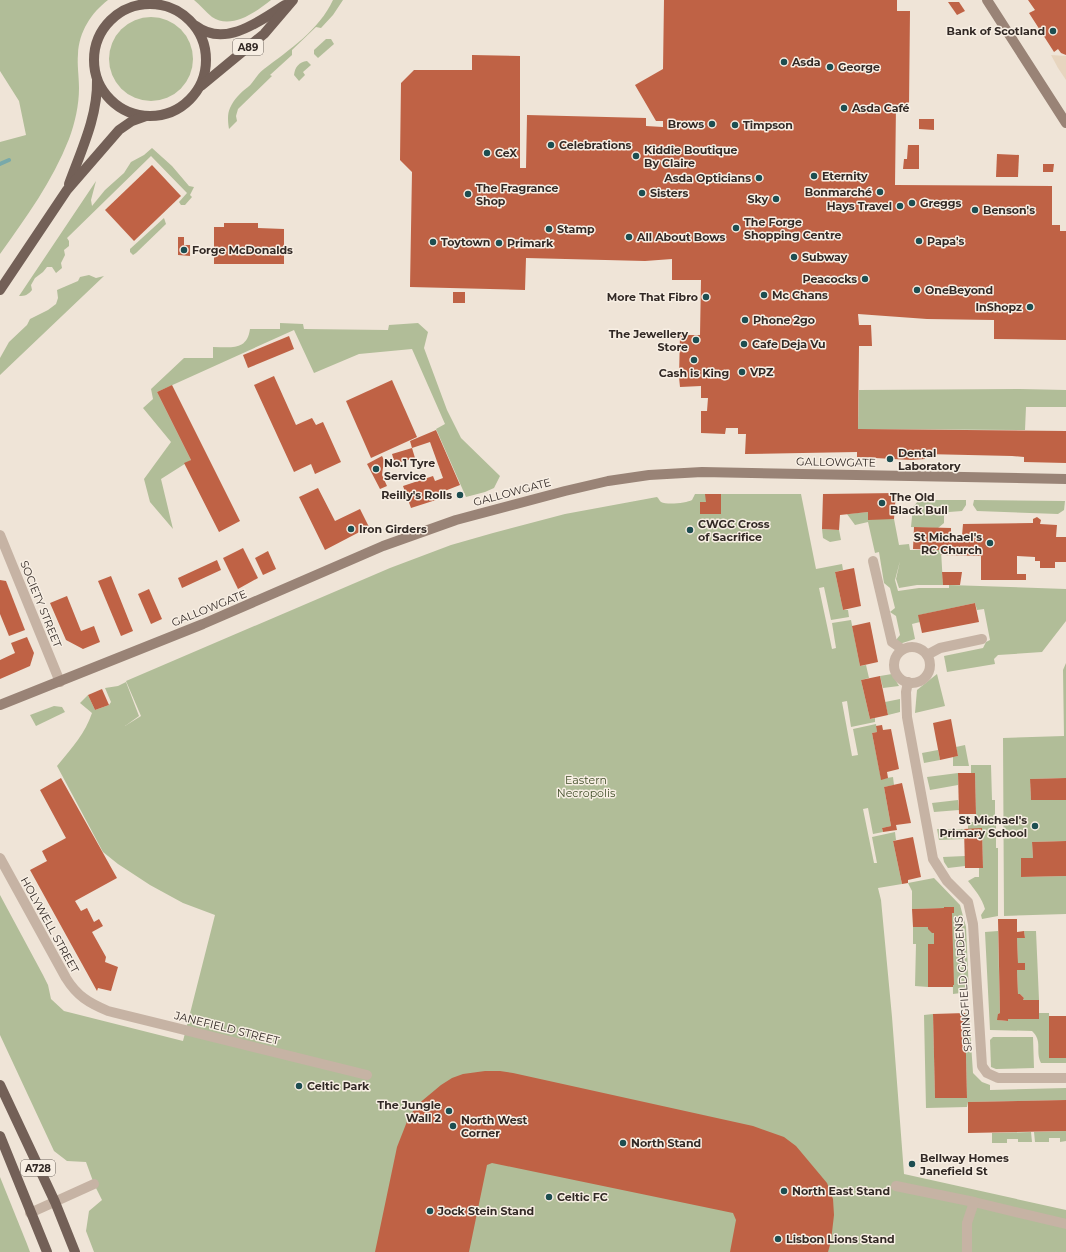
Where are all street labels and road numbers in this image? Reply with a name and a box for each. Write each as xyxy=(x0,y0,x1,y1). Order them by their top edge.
road number: A89 xyxy=(233,39,263,55)
street label: GALLOWGATE xyxy=(796,454,876,470)
street label: GALLOWGATE xyxy=(472,475,552,509)
street label: SOCIETY STREET xyxy=(17,558,65,650)
street label: GALLOWGATE xyxy=(169,587,249,629)
street label: HOLYWELL STREET xyxy=(18,874,83,976)
street label: SPRINGFIELD GARDENS xyxy=(951,916,975,1052)
street label: JANEFIELD STREET xyxy=(172,1008,282,1048)
road number: A728 xyxy=(21,1160,55,1176)

